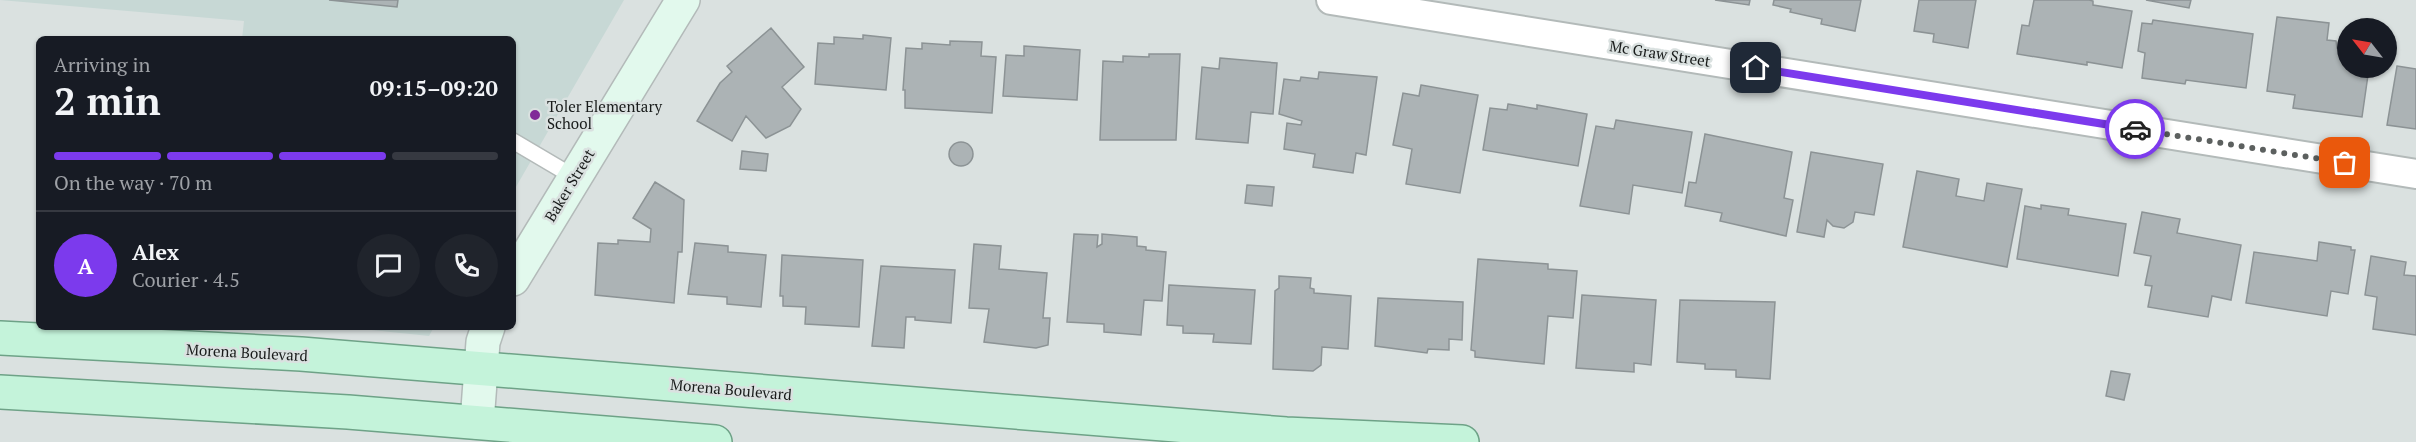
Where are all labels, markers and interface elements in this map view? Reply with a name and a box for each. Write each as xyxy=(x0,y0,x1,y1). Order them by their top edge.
north arrow xyxy=(2337,18,2397,78)
map controls xyxy=(2337,18,2397,78)
street label: Mc Graw Street xyxy=(1608,35,1712,71)
pin xyxy=(1730,42,1781,93)
text: Arriving in xyxy=(54,51,150,78)
icon: home xyxy=(1739,51,1772,84)
text: 09:15–09:20 xyxy=(370,73,498,102)
text: 2 min xyxy=(54,74,161,126)
place label: Toler Elementary School xyxy=(547,96,662,133)
courier xyxy=(2105,99,2165,159)
marker: Toler Elementary School xyxy=(528,108,542,122)
icon: car xyxy=(2119,113,2152,146)
pin xyxy=(2319,137,2370,188)
street label: Baker Street xyxy=(539,145,599,225)
icon: bag xyxy=(2328,146,2361,179)
text: On the way · 70 m xyxy=(54,169,212,196)
button: chat xyxy=(357,234,420,297)
button: phone xyxy=(435,234,498,297)
text: Alex xyxy=(132,237,179,266)
text: A xyxy=(77,251,94,280)
text: Courier · 4.5 xyxy=(132,266,240,293)
street label: Morena Boulevard xyxy=(186,339,308,365)
street label: Morena Boulevard xyxy=(669,374,793,404)

